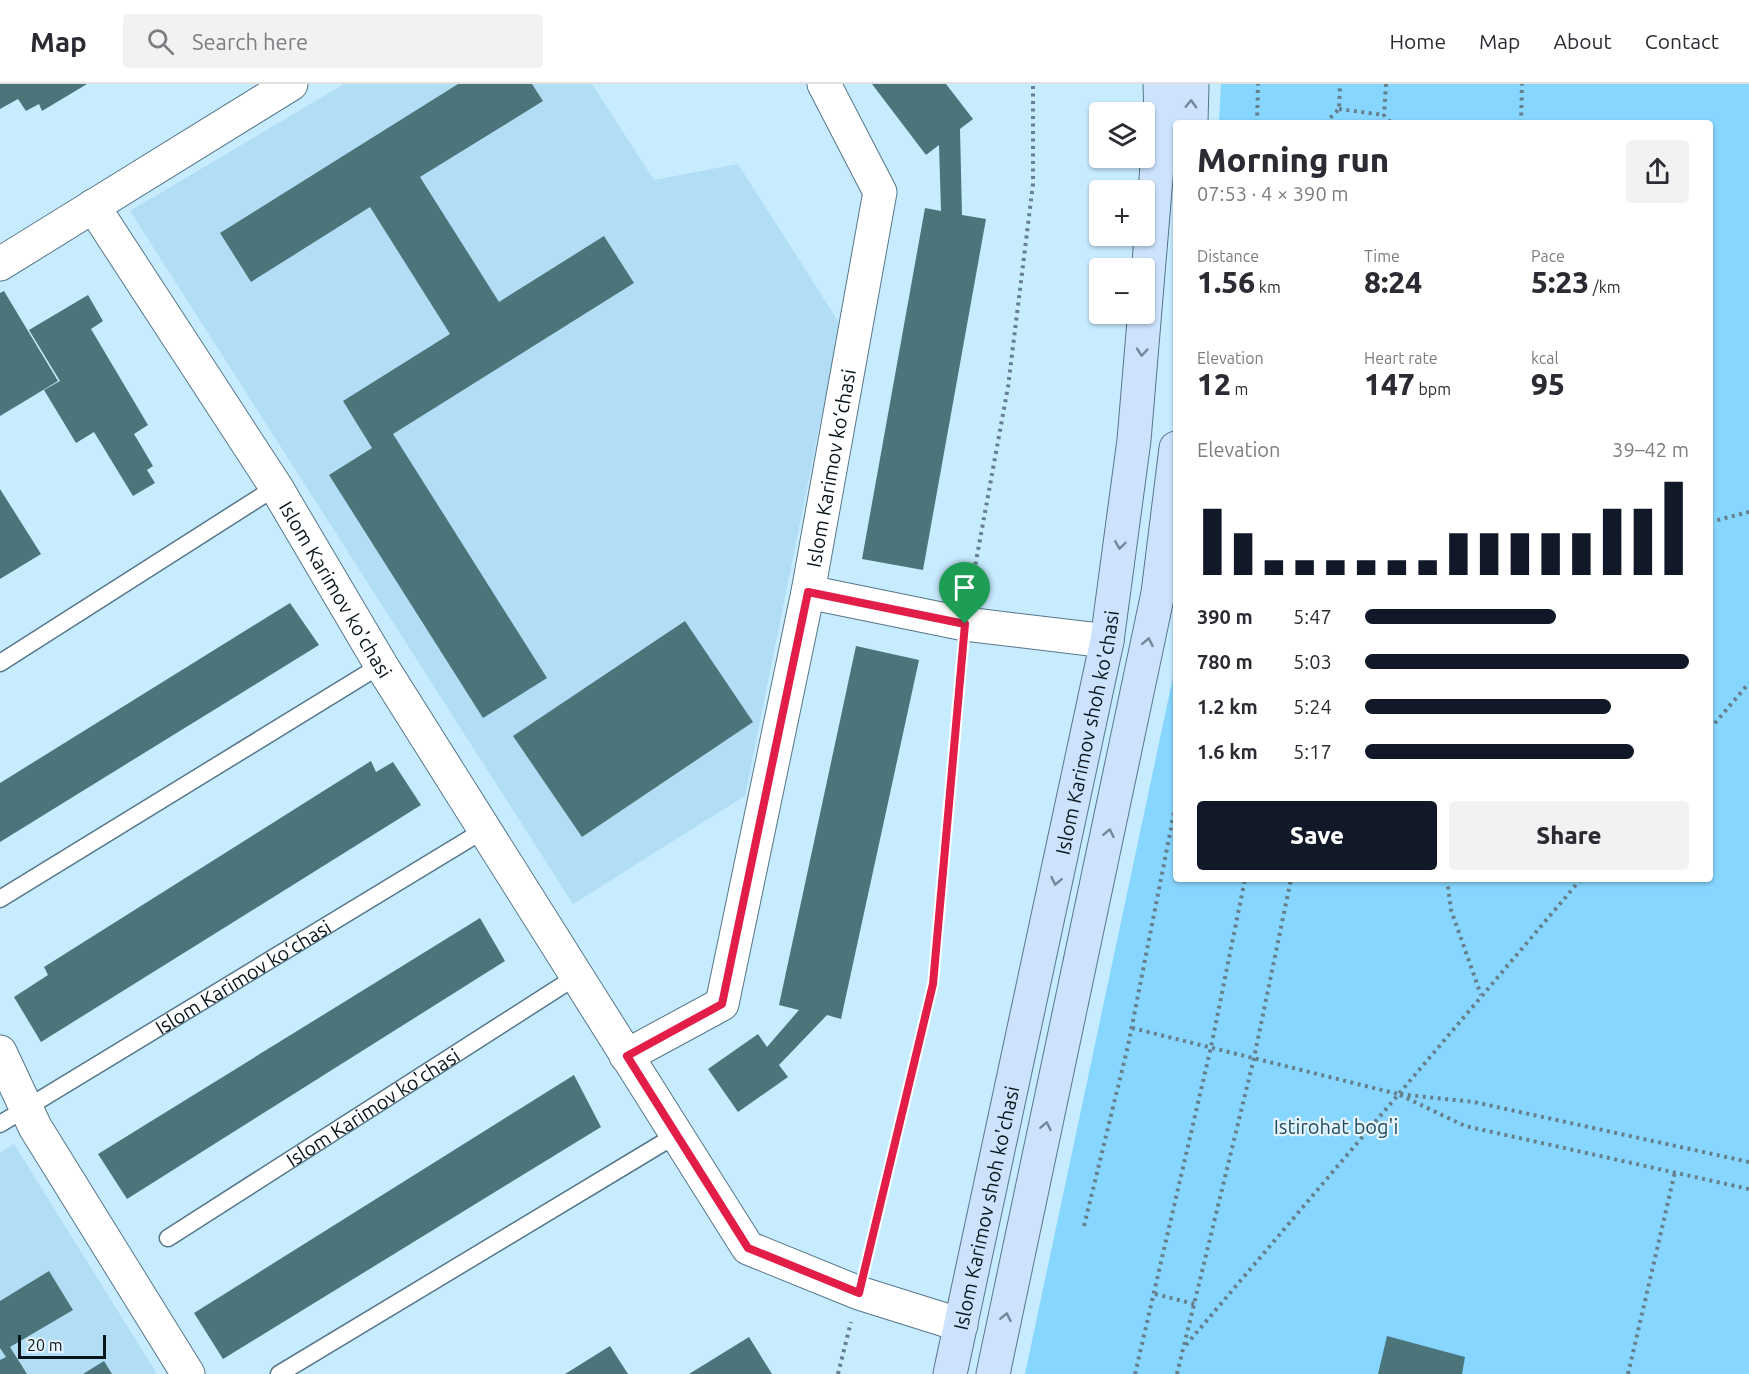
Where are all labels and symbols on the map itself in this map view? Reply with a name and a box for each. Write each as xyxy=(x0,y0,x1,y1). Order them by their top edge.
one-way arrow xyxy=(1185,99,1198,108)
one-way arrow xyxy=(1136,347,1149,356)
street label: Islom Karimov ko‘chasi xyxy=(801,367,859,569)
street label: Islom Karimov ko'chasi xyxy=(275,497,397,682)
one-way arrow xyxy=(1114,541,1127,550)
pin xyxy=(939,562,990,624)
street label: Islom Karimov shoh ko'chasi xyxy=(1050,609,1123,857)
one-way arrow xyxy=(1141,637,1154,647)
one-way arrow xyxy=(1102,828,1115,838)
one-way arrow xyxy=(1050,876,1063,886)
street label: Islom Karimov ko‘chasi xyxy=(151,915,335,1039)
street label: Islom Karimov ko'chasi xyxy=(282,1043,464,1171)
street label: Islom Karimov shoh ko'chasi xyxy=(948,1084,1023,1332)
park label: Istirohat bog'i xyxy=(1274,1115,1398,1138)
one-way arrow xyxy=(1039,1121,1052,1131)
one-way arrow xyxy=(998,1312,1011,1322)
scale bar xyxy=(18,1332,106,1360)

